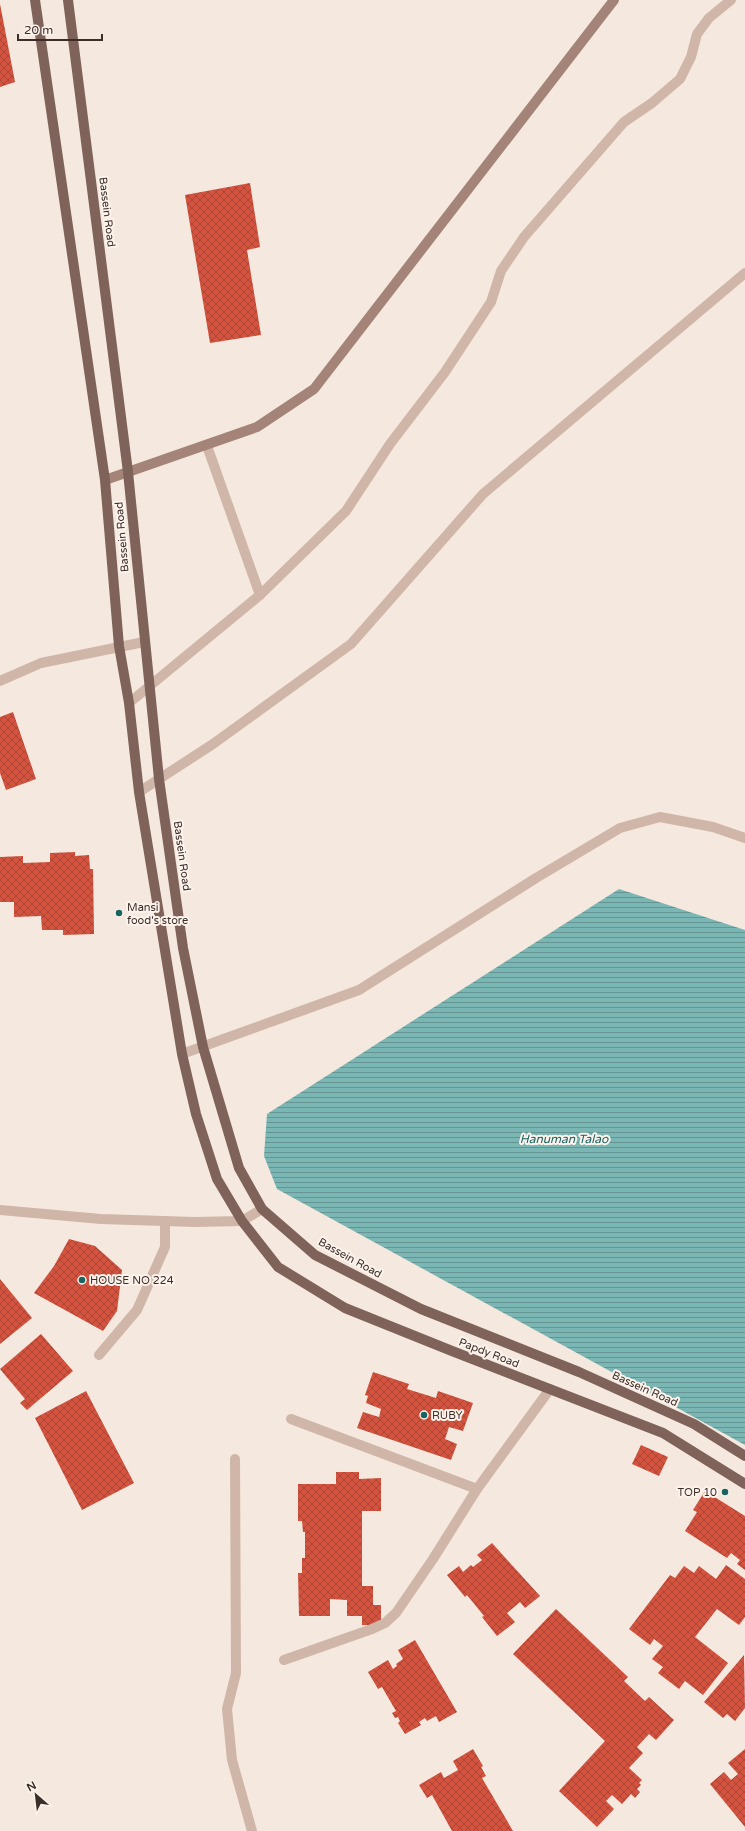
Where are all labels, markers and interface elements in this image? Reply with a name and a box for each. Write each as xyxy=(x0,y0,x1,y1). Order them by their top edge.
scale bar xyxy=(18,16,102,42)
text: 20 m xyxy=(24,23,53,37)
street label: Bassein Road xyxy=(96,176,118,248)
street label: Bassein Road xyxy=(112,501,132,573)
street label: Bassein Road xyxy=(171,820,193,892)
place label: Mansi food's store xyxy=(127,901,188,927)
marker: Mansi food's store xyxy=(114,908,124,918)
water label: Hanuman Talao xyxy=(520,1132,609,1146)
street label: Bassein Road xyxy=(316,1235,384,1281)
place label: HOUSE NO 224 xyxy=(90,1274,174,1287)
marker: HOUSE NO 224 xyxy=(77,1275,87,1285)
street label: Papdy Road xyxy=(457,1336,521,1370)
street label: Bassein Road xyxy=(610,1369,680,1409)
place label: RUBY xyxy=(432,1409,463,1422)
marker: RUBY xyxy=(419,1410,429,1420)
place label: TOP 10 xyxy=(678,1486,717,1499)
marker: TOP 10 xyxy=(720,1487,730,1497)
north arrow xyxy=(16,1775,56,1815)
text: N xyxy=(25,1779,38,1794)

